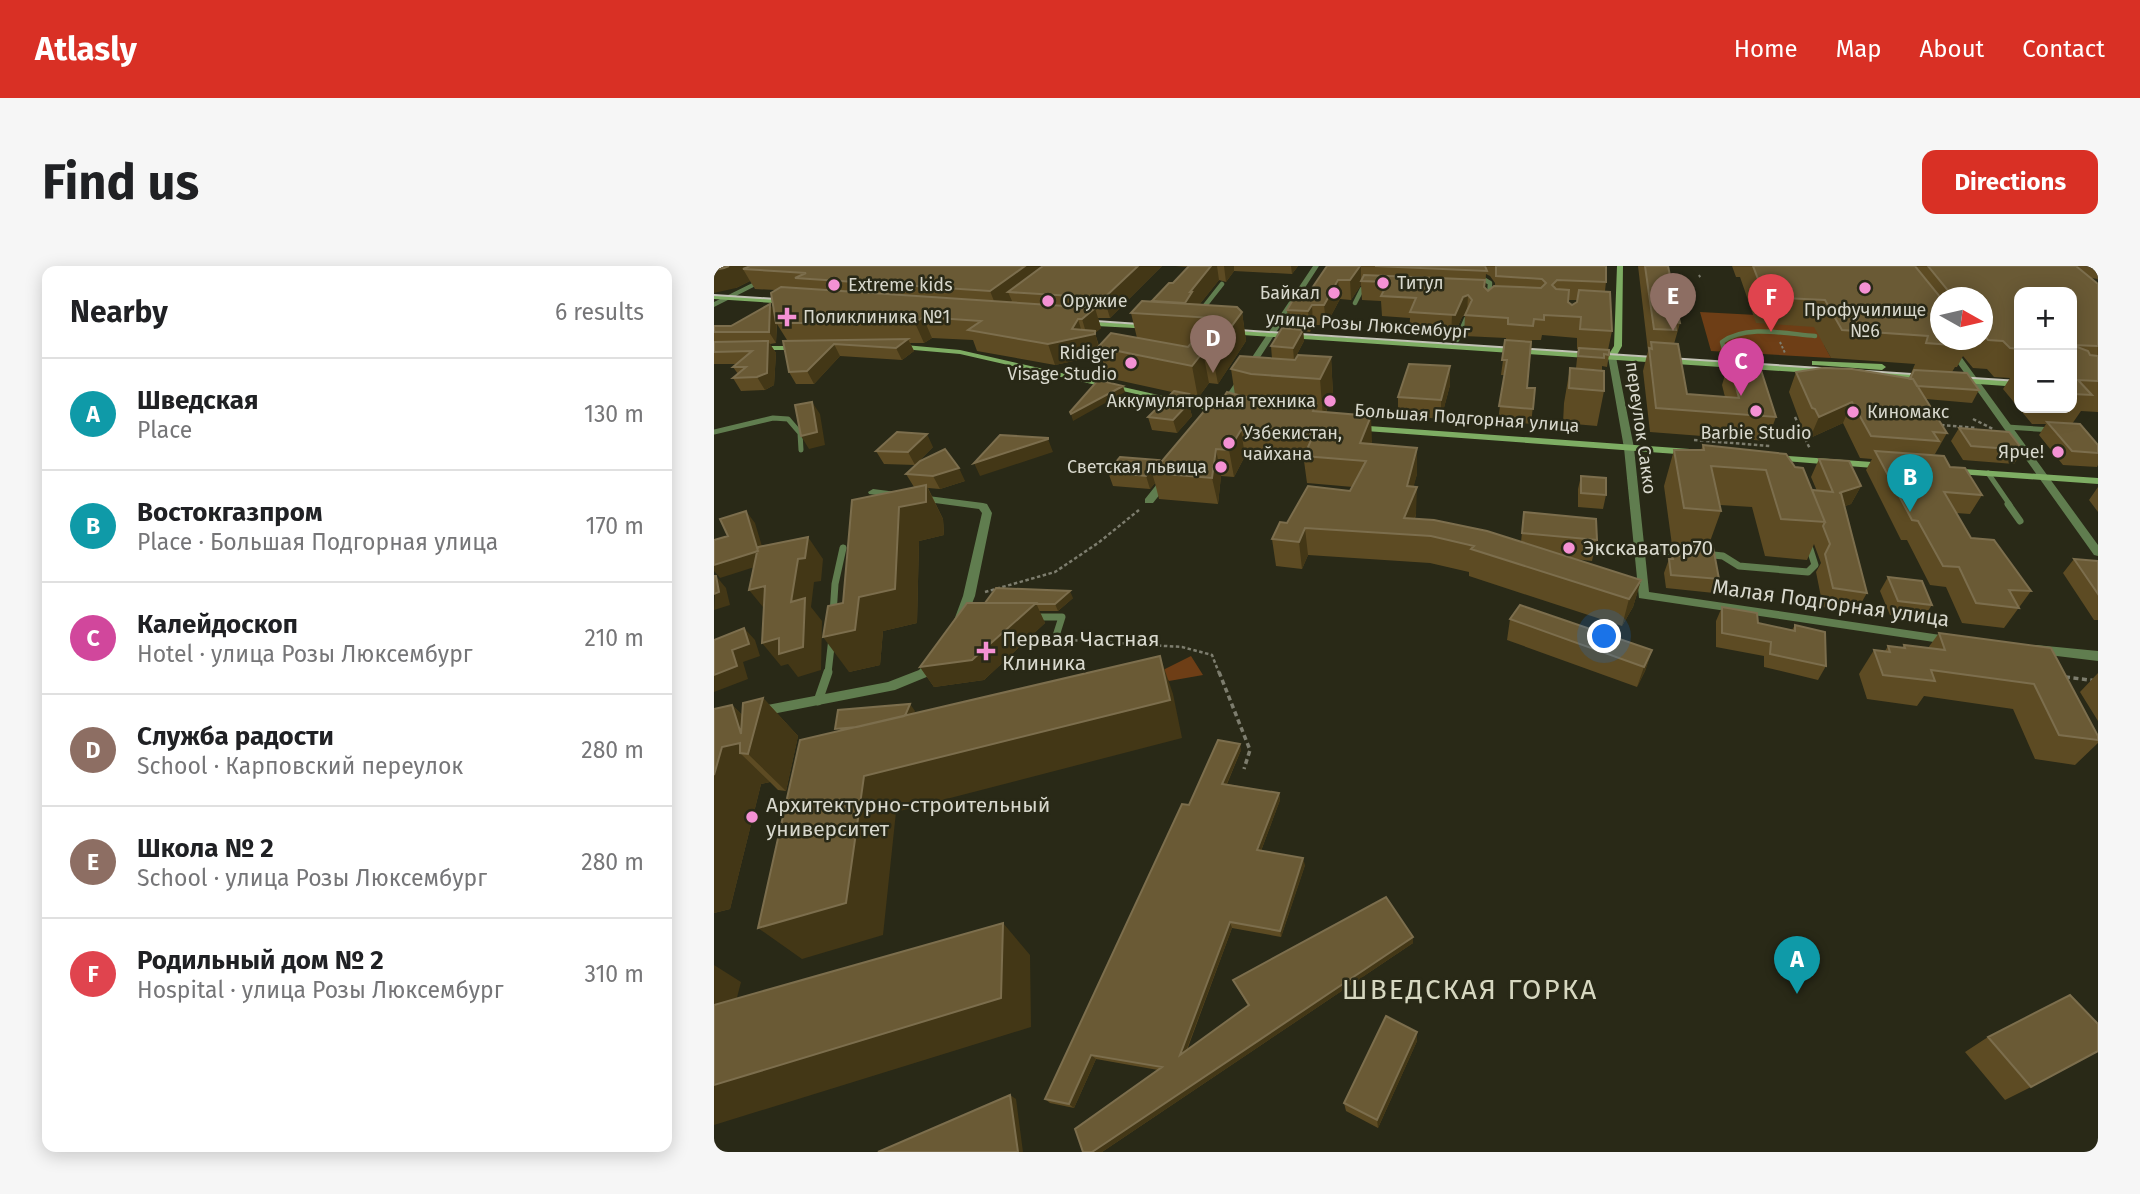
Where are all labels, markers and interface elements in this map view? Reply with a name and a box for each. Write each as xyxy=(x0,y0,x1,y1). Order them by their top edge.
text: Atlasly xyxy=(35,29,137,69)
text: Home xyxy=(1734,35,1798,63)
text: Map xyxy=(1836,35,1882,63)
text: About xyxy=(1920,35,1984,63)
text: Contact xyxy=(2022,35,2105,63)
button: Directions xyxy=(1922,150,2098,214)
text: Find us xyxy=(42,153,199,212)
place label: Титул xyxy=(1397,272,1444,294)
pin: E xyxy=(1650,273,1696,331)
place label: Extreme kids xyxy=(848,274,953,296)
pin: F xyxy=(1748,274,1794,332)
marker: Титул xyxy=(1375,275,1391,291)
marker: Extreme kids xyxy=(826,277,842,293)
marker: Профучилище №6 xyxy=(1857,280,1873,296)
place label: Байкал xyxy=(1260,282,1320,304)
marker: Байкал xyxy=(1326,285,1342,301)
north arrow xyxy=(1930,287,1993,350)
map controls xyxy=(2014,287,2077,413)
button: + xyxy=(2014,287,2077,350)
place label: Оружие xyxy=(1062,290,1127,312)
marker: Оружие xyxy=(1040,293,1056,309)
text: Nearby xyxy=(70,294,168,330)
text: 6 results xyxy=(555,298,644,326)
place label: Профучилище №6 xyxy=(1804,299,1926,342)
place label: Поликлиника №1 xyxy=(803,306,950,328)
marker: Поликлиника №1 xyxy=(777,307,797,327)
street label: улица Розы Люксембург xyxy=(1265,307,1471,343)
pin: D xyxy=(1190,315,1236,373)
pin: C xyxy=(1718,338,1764,396)
place label: Ridiger Visage Studio xyxy=(1007,342,1117,385)
button: − xyxy=(2014,350,2077,413)
marker: Ridiger Visage Studio xyxy=(1123,355,1139,371)
street label: переулок Сакко xyxy=(1621,360,1661,496)
text: Шведская xyxy=(137,385,258,416)
place label: Аккумуляторная техника xyxy=(1107,390,1316,412)
marker: Аккумуляторная техника xyxy=(1322,393,1338,409)
street label: Большая Подгорная улица xyxy=(1354,399,1580,437)
text: A xyxy=(86,400,100,428)
text: 130 m xyxy=(584,400,644,428)
place label: Киномакс xyxy=(1867,401,1950,423)
marker: Barbie Studio xyxy=(1748,403,1764,419)
marker: Киномакс xyxy=(1845,404,1861,420)
text: Place xyxy=(137,416,192,444)
place label: Узбекистан, чайхана xyxy=(1243,422,1342,465)
place label: Barbie Studio xyxy=(1700,422,1812,444)
marker: Узбекистан, чайхана xyxy=(1221,435,1237,451)
place label: Ярче! xyxy=(1998,441,2044,463)
marker: Ярче! xyxy=(2050,444,2066,460)
pin: B xyxy=(1887,454,1933,512)
place label: Светская львица xyxy=(1067,456,1207,478)
marker: Светская львица xyxy=(1213,459,1229,475)
text: Востокгазпром xyxy=(137,497,322,528)
text: B xyxy=(86,512,100,540)
text: 170 m xyxy=(585,512,644,540)
text: Place · Большая Подгорная улица xyxy=(137,528,498,556)
place label: Экскаватор70 xyxy=(1583,535,1713,561)
marker: Экскаватор70 xyxy=(1561,540,1577,556)
street label: Малая Подгорная улица xyxy=(1711,573,1951,633)
text: Калейдоскоп xyxy=(137,609,298,640)
your location xyxy=(1587,619,1621,653)
text: C xyxy=(86,624,100,652)
text: 210 m xyxy=(585,624,644,652)
place label: Первая Частная Клиника xyxy=(1002,626,1160,676)
text: Hotel · улица Розы Люксембург xyxy=(137,640,473,668)
marker: Первая Частная Клиника xyxy=(976,641,996,661)
text: Служба радости xyxy=(137,721,334,752)
text: D xyxy=(86,736,100,764)
text: 280 m xyxy=(581,736,644,764)
text: School · Карповский переулок xyxy=(137,752,463,780)
place label: Архитектурно-строительный университет xyxy=(766,792,1050,842)
marker: Архитектурно-строительный университет xyxy=(744,809,760,825)
text: Школа № 2 xyxy=(137,833,274,864)
text: E xyxy=(87,848,99,876)
text: 280 m xyxy=(581,848,644,876)
text: School · улица Розы Люксембург xyxy=(137,864,487,892)
pin: A xyxy=(1774,936,1820,994)
text: Родильный дом № 2 xyxy=(137,945,384,976)
text: F xyxy=(87,960,99,988)
text: 310 m xyxy=(584,960,644,988)
district label: ШВЕДСКАЯ ГОРКА xyxy=(1342,973,1598,1006)
text: Hospital · улица Розы Люксембург xyxy=(137,976,504,1004)

